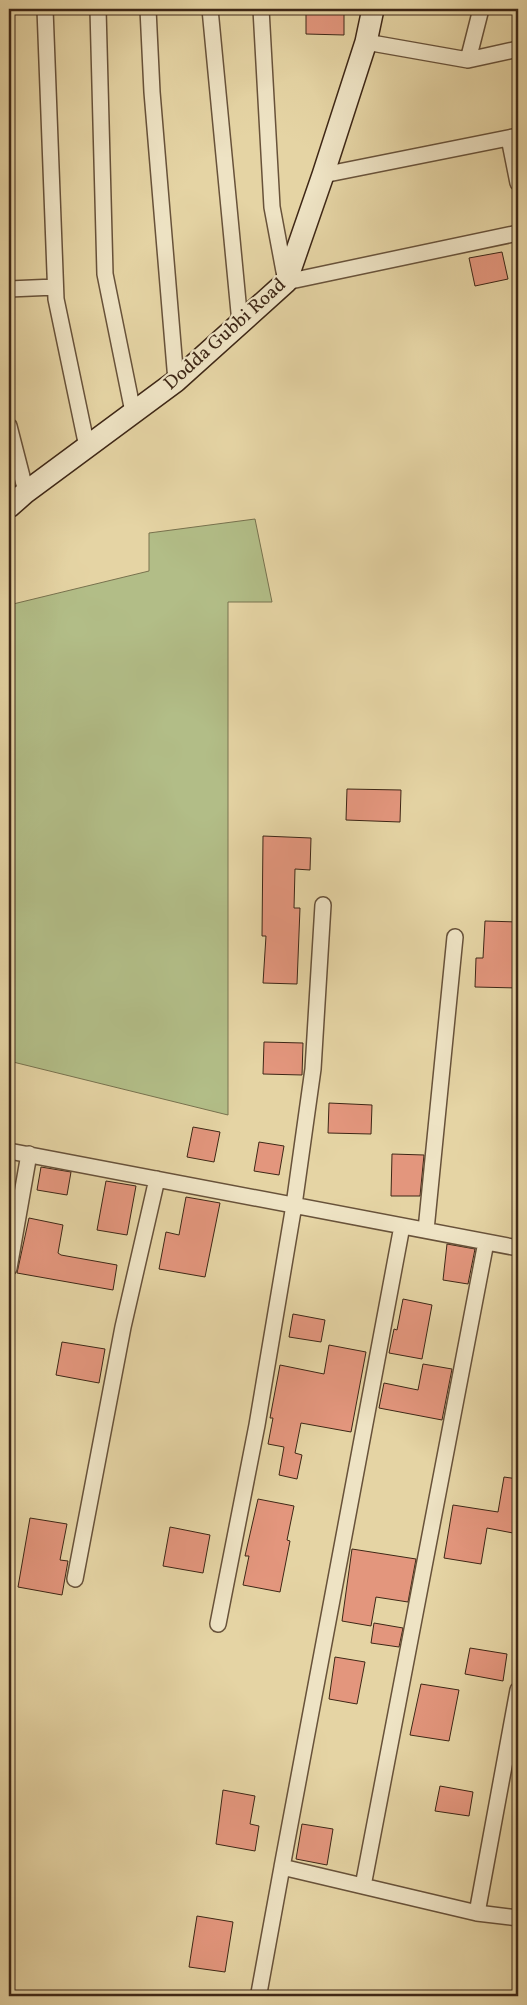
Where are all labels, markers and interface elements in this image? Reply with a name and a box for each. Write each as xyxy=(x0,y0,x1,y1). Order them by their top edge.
street label: Dodda Gubbi Road xyxy=(159,273,292,396)

